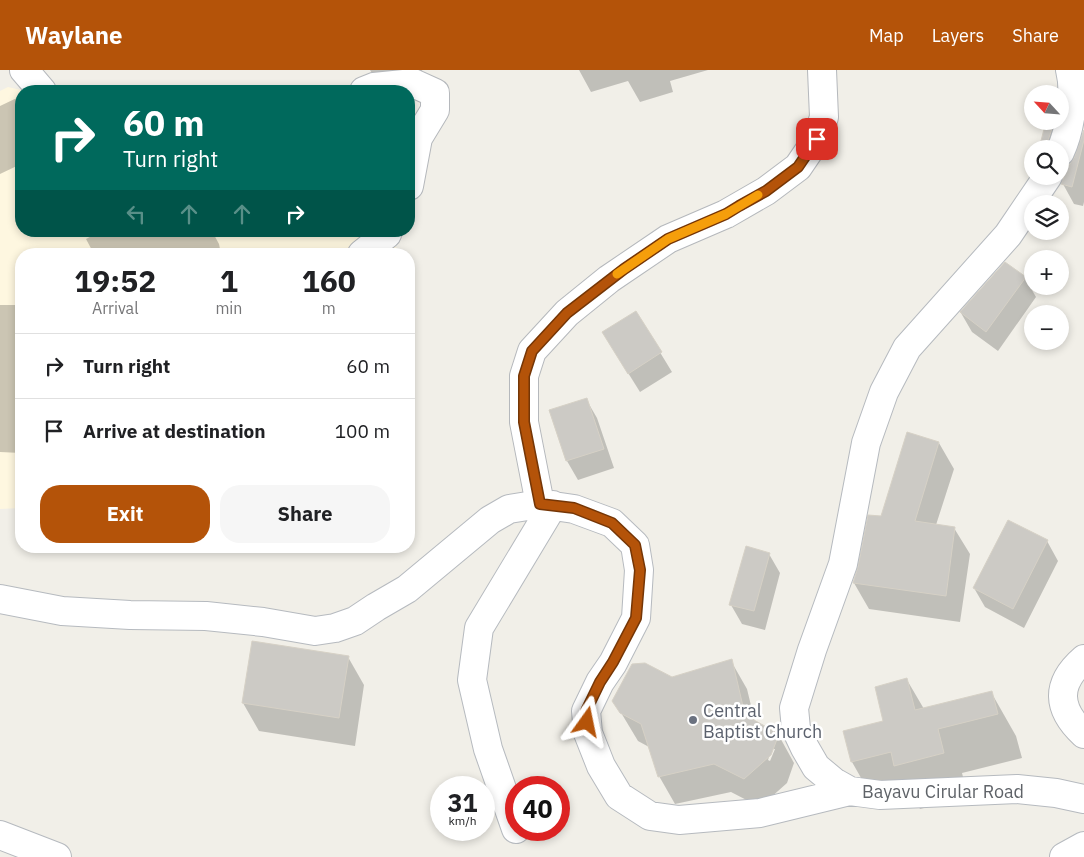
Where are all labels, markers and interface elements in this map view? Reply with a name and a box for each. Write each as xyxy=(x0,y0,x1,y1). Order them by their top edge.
text: Waylane xyxy=(25,19,123,51)
text: Map xyxy=(869,24,904,47)
text: Layers xyxy=(932,24,984,47)
text: Share xyxy=(1012,24,1059,47)
north arrow xyxy=(1024,85,1069,130)
map controls xyxy=(1024,85,1069,350)
text: 60 m xyxy=(123,100,205,146)
icon: right xyxy=(40,105,105,170)
pin xyxy=(796,118,838,160)
icon: arrive xyxy=(803,125,831,153)
button: search xyxy=(1024,140,1069,185)
text: Turn right xyxy=(123,144,218,173)
button: layers xyxy=(1024,195,1069,240)
icon: left xyxy=(122,200,150,228)
icon: ahead xyxy=(175,200,203,228)
icon: ahead xyxy=(228,200,256,228)
icon: right xyxy=(281,200,309,228)
button: + xyxy=(1024,250,1069,295)
text: 19:52 xyxy=(74,261,156,300)
text: 1 xyxy=(220,261,238,300)
text: 160 xyxy=(302,261,356,300)
text: Arrival xyxy=(92,298,139,318)
text: min xyxy=(215,298,242,318)
text: m xyxy=(322,298,336,318)
button: − xyxy=(1024,305,1069,350)
icon: right xyxy=(40,352,68,380)
text: Turn right xyxy=(83,354,170,378)
text: 60 m xyxy=(346,354,390,378)
icon: arrive xyxy=(40,417,68,445)
text: Arrive at destination xyxy=(83,419,266,443)
text: 100 m xyxy=(335,419,390,443)
button: Exit xyxy=(40,485,210,543)
button: Share xyxy=(220,485,390,543)
position arrow xyxy=(560,695,612,747)
place label: Central Baptist Church xyxy=(703,699,822,743)
marker: Central Baptist Church xyxy=(687,714,699,726)
speed limit sign: 40 xyxy=(505,776,570,841)
street label: Bayavu Cirular Road xyxy=(862,780,1024,803)
text: 31 xyxy=(447,786,478,819)
text: km/h xyxy=(448,813,477,828)

